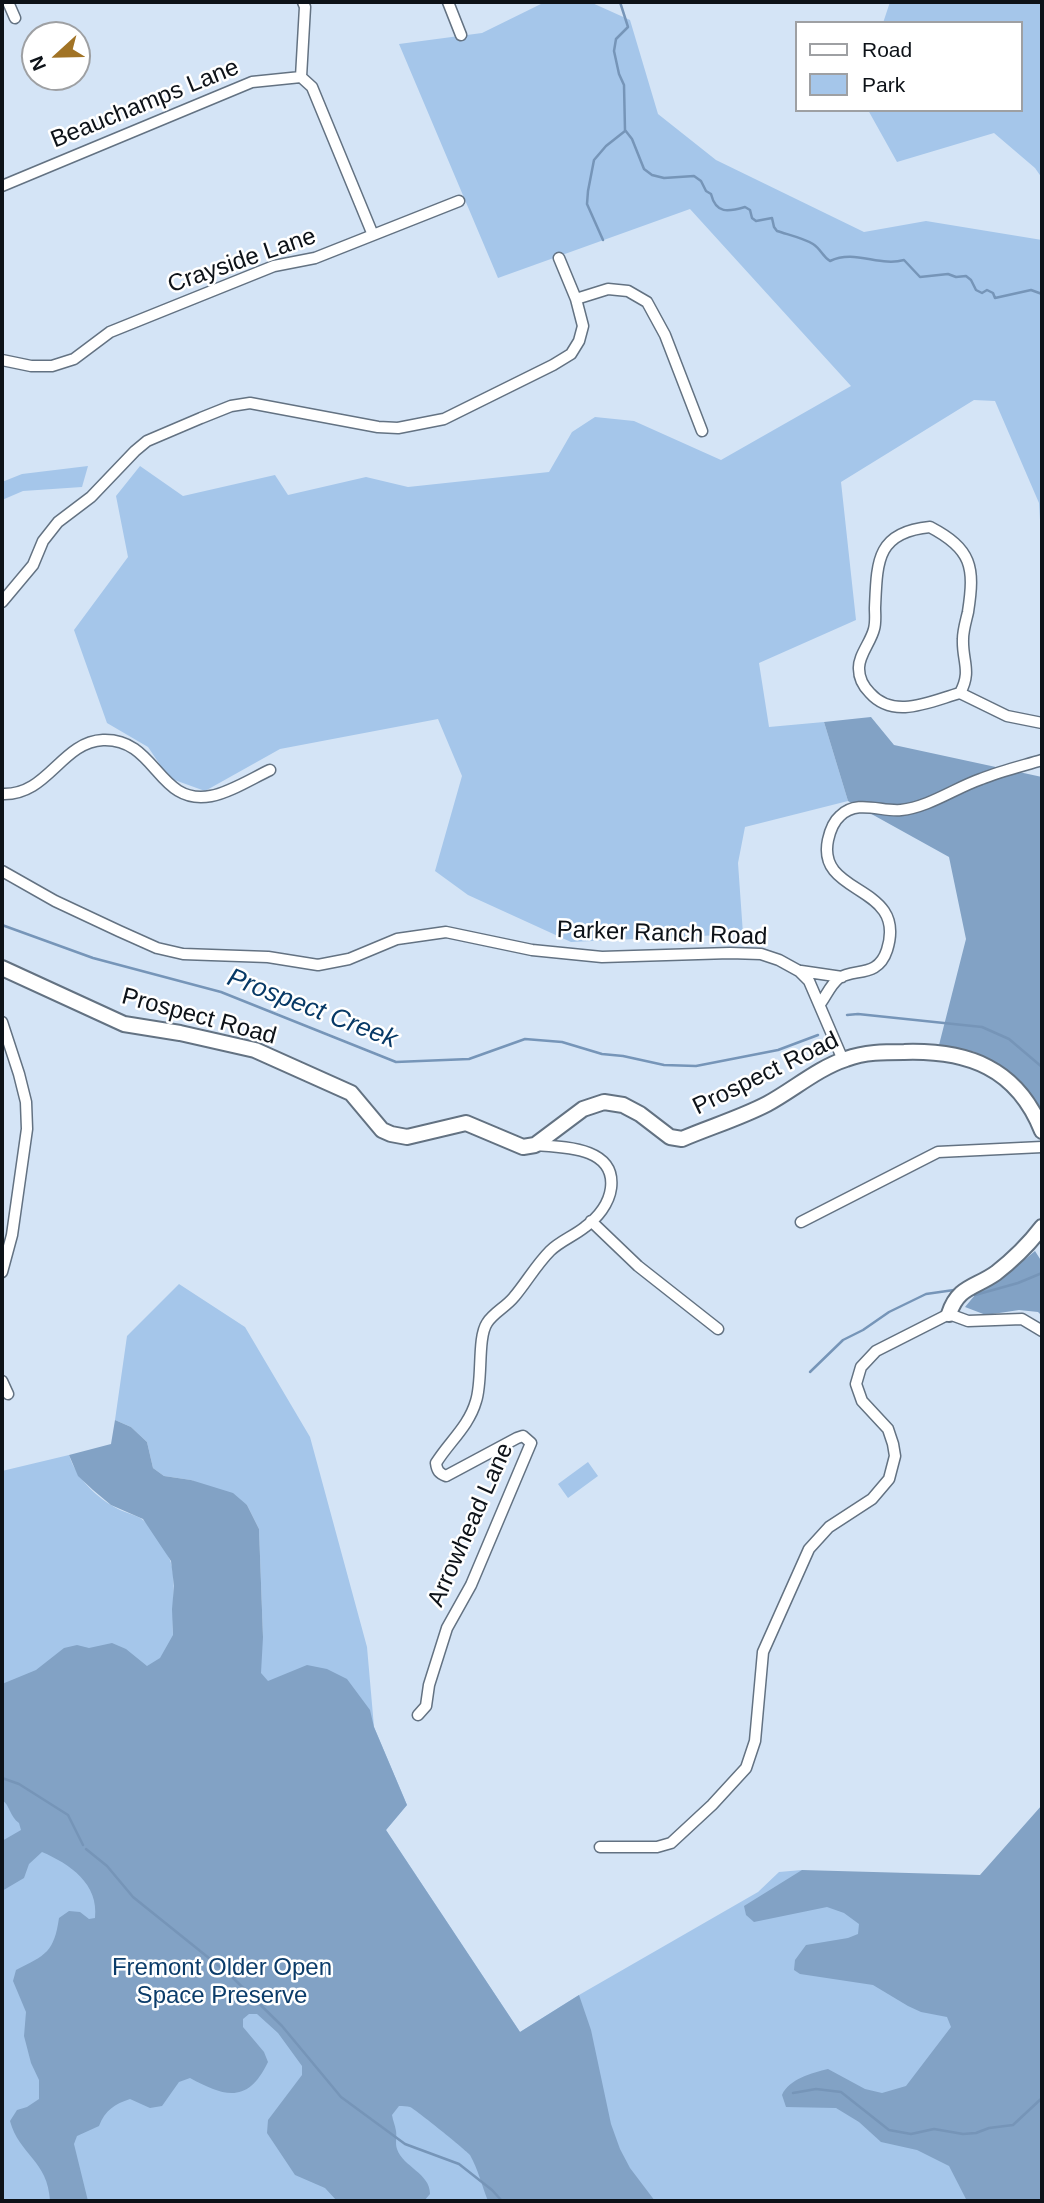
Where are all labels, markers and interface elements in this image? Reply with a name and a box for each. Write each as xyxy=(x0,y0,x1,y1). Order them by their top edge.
north arrow xyxy=(21,21,91,91)
legend xyxy=(796,21,1023,112)
text: Road xyxy=(862,38,912,61)
text: N xyxy=(26,53,50,74)
street label: Beauchamps Lane xyxy=(47,53,243,155)
text: Park xyxy=(862,73,905,96)
street label: Crayside Lane xyxy=(164,222,320,300)
street label: Parker Ranch Road xyxy=(556,916,768,952)
water label: Prospect Creek xyxy=(223,962,401,1056)
street label: Prospect Road xyxy=(119,983,279,1051)
street label: Prospect Road xyxy=(688,1026,844,1122)
street label: Arrowhead Lane xyxy=(422,1439,520,1611)
park label: Fremont Older Open Space Preserve xyxy=(112,1954,332,2010)

